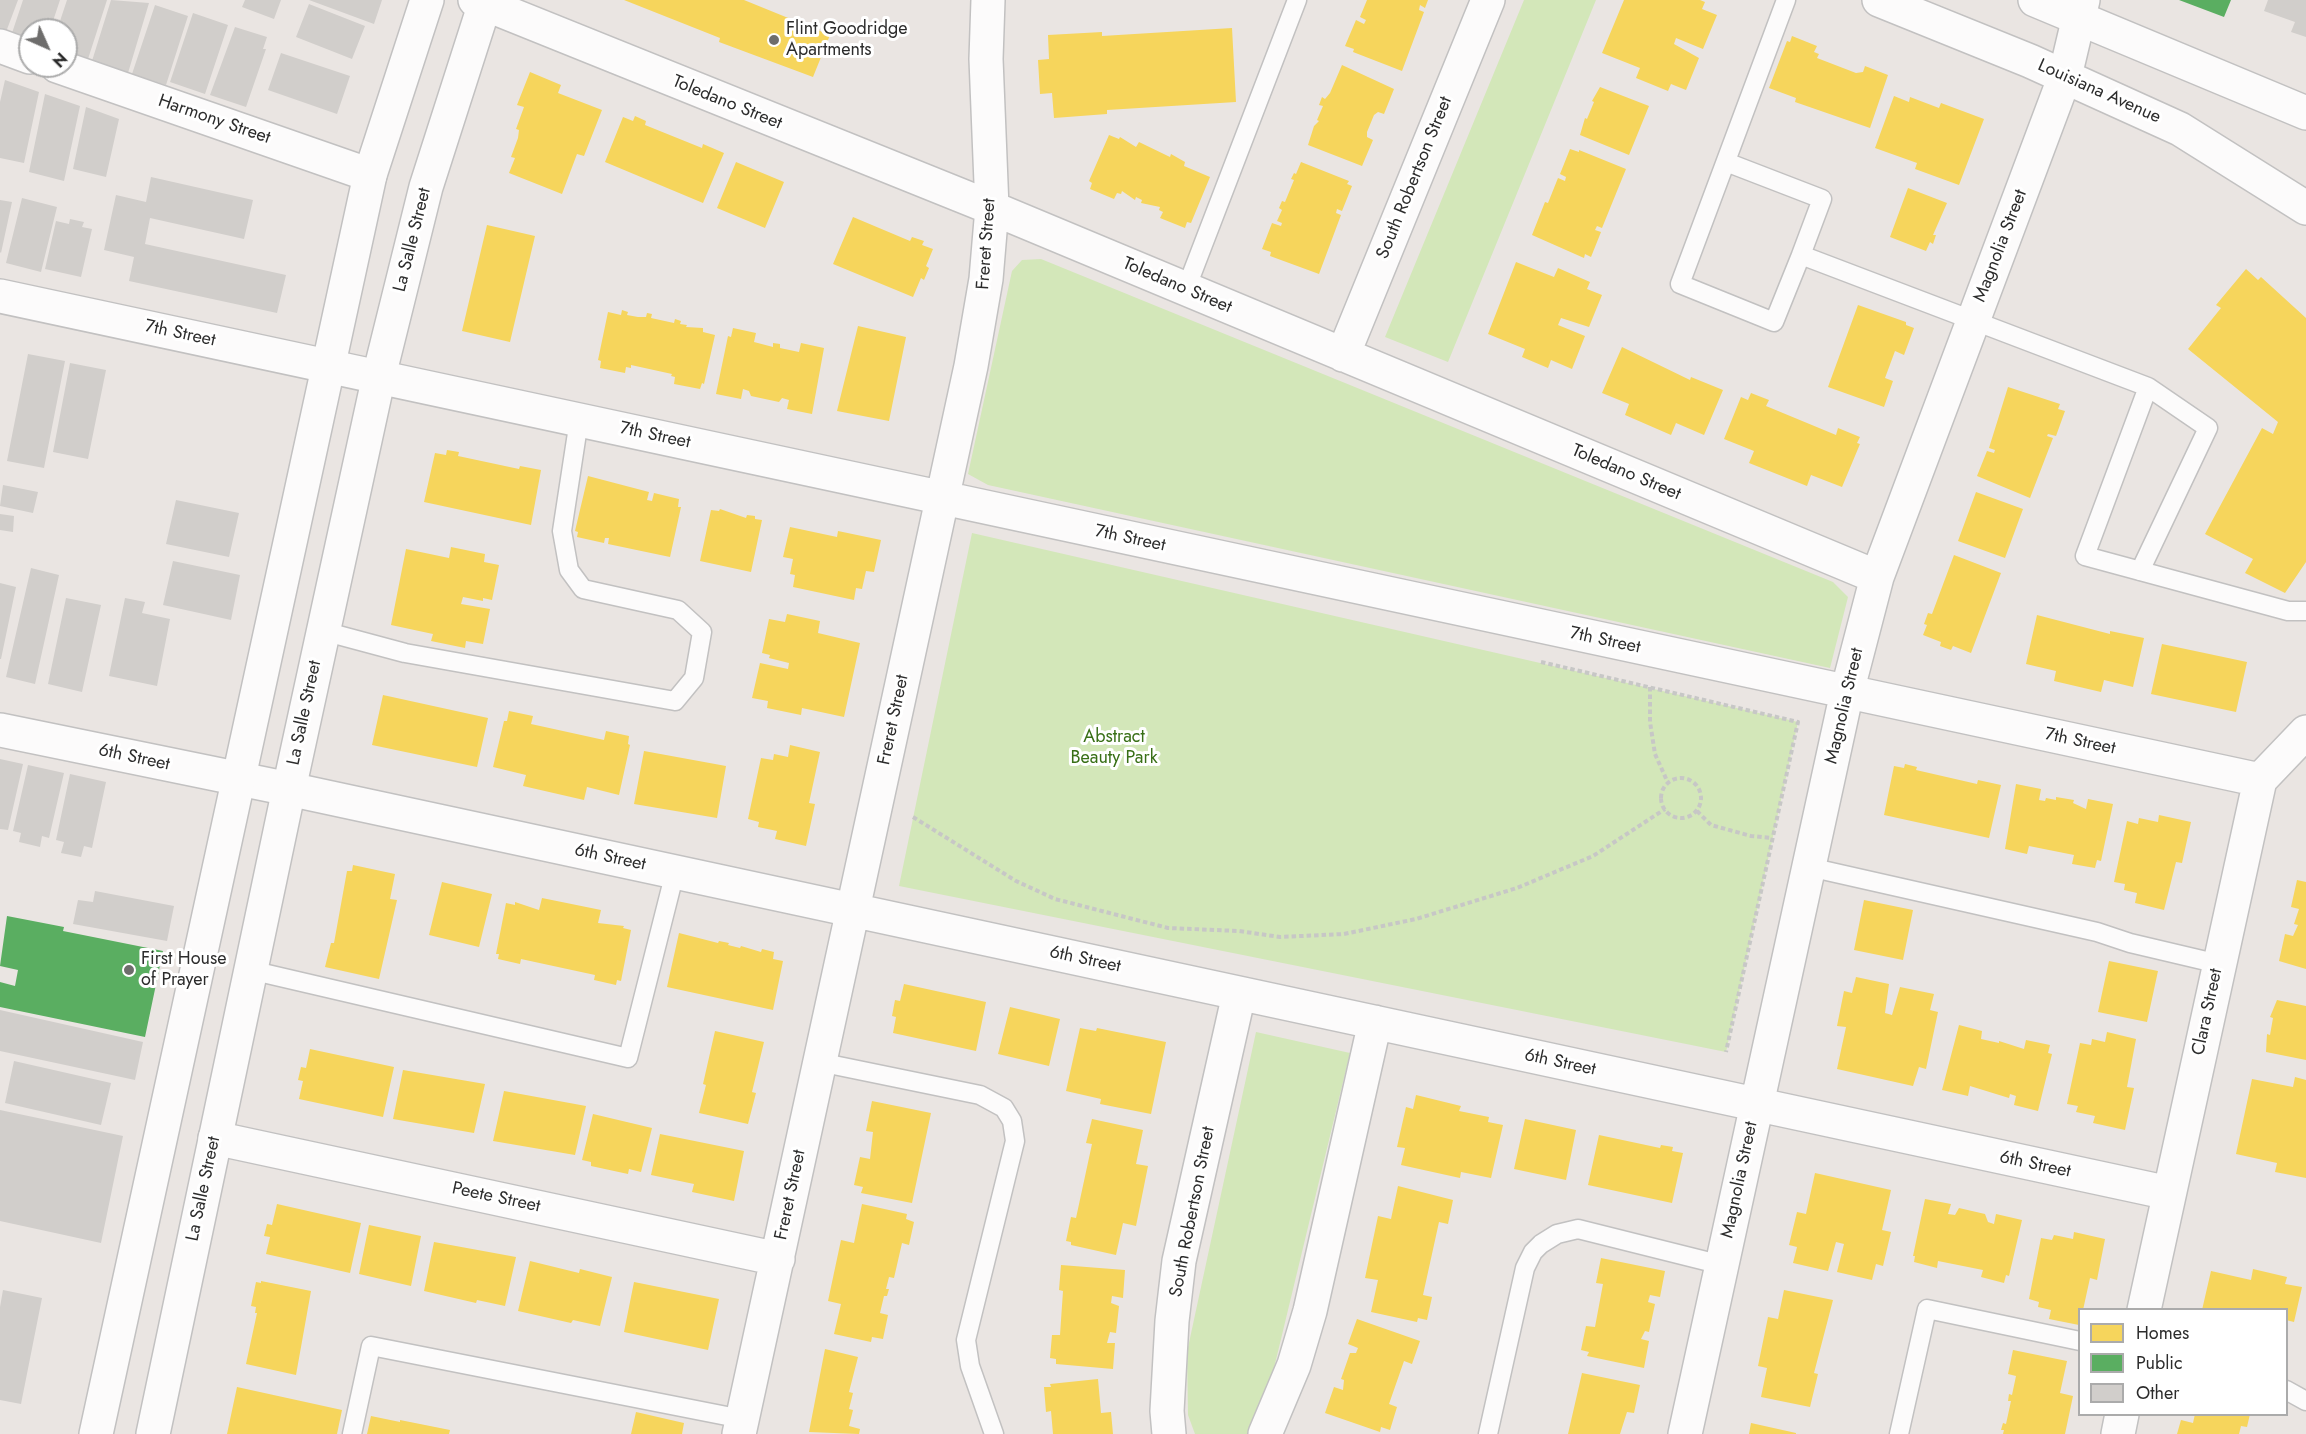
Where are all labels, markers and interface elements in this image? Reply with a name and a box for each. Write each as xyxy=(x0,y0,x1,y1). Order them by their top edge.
north arrow xyxy=(18,18,78,78)
place label: Flint Goodridge Apartments xyxy=(786,19,907,62)
marker: Flint Goodridge Apartments xyxy=(767,33,781,47)
text: N xyxy=(47,47,72,72)
street label: Louisiana Avenue xyxy=(2034,55,2164,129)
street label: Toledano Street xyxy=(669,71,785,135)
street label: Harmony Street xyxy=(155,91,273,149)
street label: South Robertson Street xyxy=(1373,94,1457,262)
street label: La Salle Street xyxy=(390,186,436,294)
street label: Magnolia Street xyxy=(1970,187,2032,305)
street label: Freret Street xyxy=(973,198,1001,290)
street label: Toledano Street xyxy=(1119,253,1235,319)
street label: 7th Street xyxy=(143,316,217,352)
street label: 7th Street xyxy=(618,418,692,454)
street label: Toledano Street xyxy=(1568,440,1684,506)
street label: 7th Street xyxy=(1093,521,1167,557)
street label: 7th Street xyxy=(1568,623,1642,659)
street label: Magnolia Street xyxy=(1821,646,1869,766)
street label: La Salle Street xyxy=(283,659,327,767)
street label: Freret Street xyxy=(874,673,914,767)
street label: 7th Street xyxy=(2043,724,2117,760)
park label: Abstract Beauty Park xyxy=(1070,727,1158,770)
street label: 6th Street xyxy=(96,740,172,776)
street label: 6th Street xyxy=(572,840,648,876)
street label: 6th Street xyxy=(1047,942,1123,978)
place label: First House of Prayer xyxy=(141,949,226,992)
marker: First House of Prayer xyxy=(122,963,136,977)
street label: Clara Street xyxy=(2188,967,2228,1057)
street label: 6th Street xyxy=(1522,1045,1598,1081)
street label: Magnolia Street xyxy=(1717,1120,1763,1240)
street label: South Robertson Street xyxy=(1166,1125,1220,1299)
street label: La Salle Street xyxy=(182,1135,226,1243)
street label: 6th Street xyxy=(1997,1147,2073,1183)
street label: Freret Street xyxy=(771,1148,811,1242)
street label: Peete Street xyxy=(450,1178,542,1218)
legend xyxy=(2078,1308,2288,1416)
text: Homes xyxy=(2136,1320,2189,1346)
text: Public xyxy=(2136,1350,2183,1376)
text: Other xyxy=(2136,1380,2179,1406)

